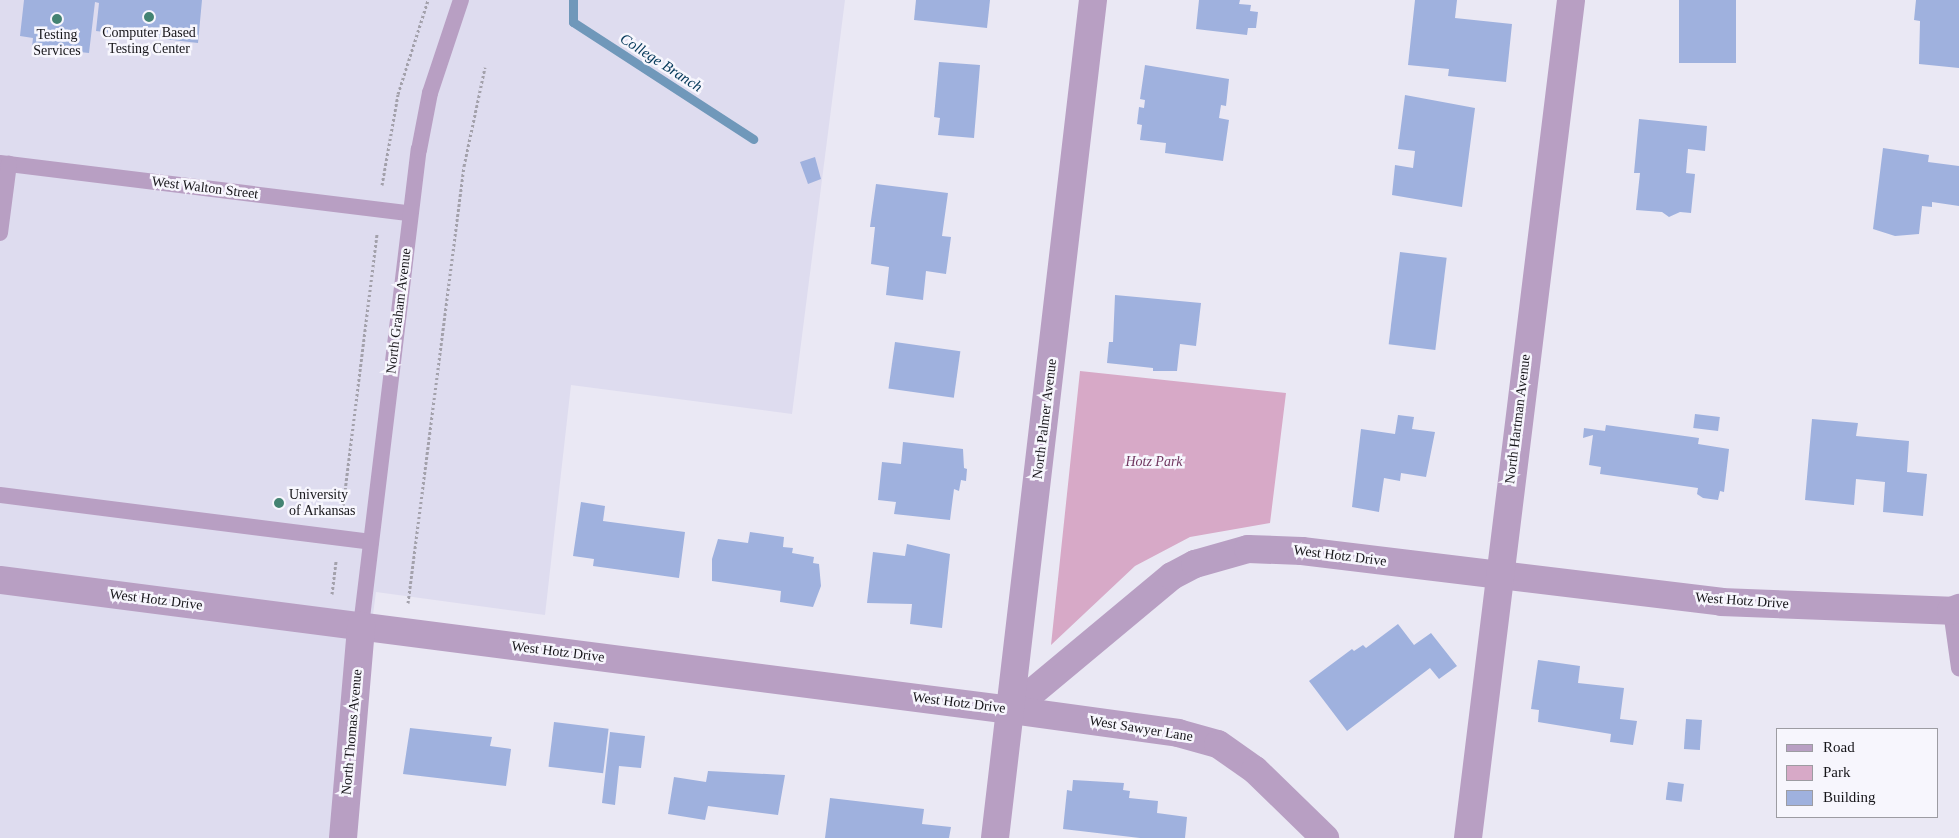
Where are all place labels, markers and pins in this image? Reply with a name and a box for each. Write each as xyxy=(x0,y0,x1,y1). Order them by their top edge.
marker: Computer Based Testing Center xyxy=(143,11,155,23)
marker: Testing Services xyxy=(51,13,63,25)
place label: Computer Based Testing Center xyxy=(102,25,196,58)
place label: Testing Services xyxy=(33,27,81,59)
place label: University of Arkansas xyxy=(289,487,356,520)
marker: University of Arkansas xyxy=(273,497,285,509)

